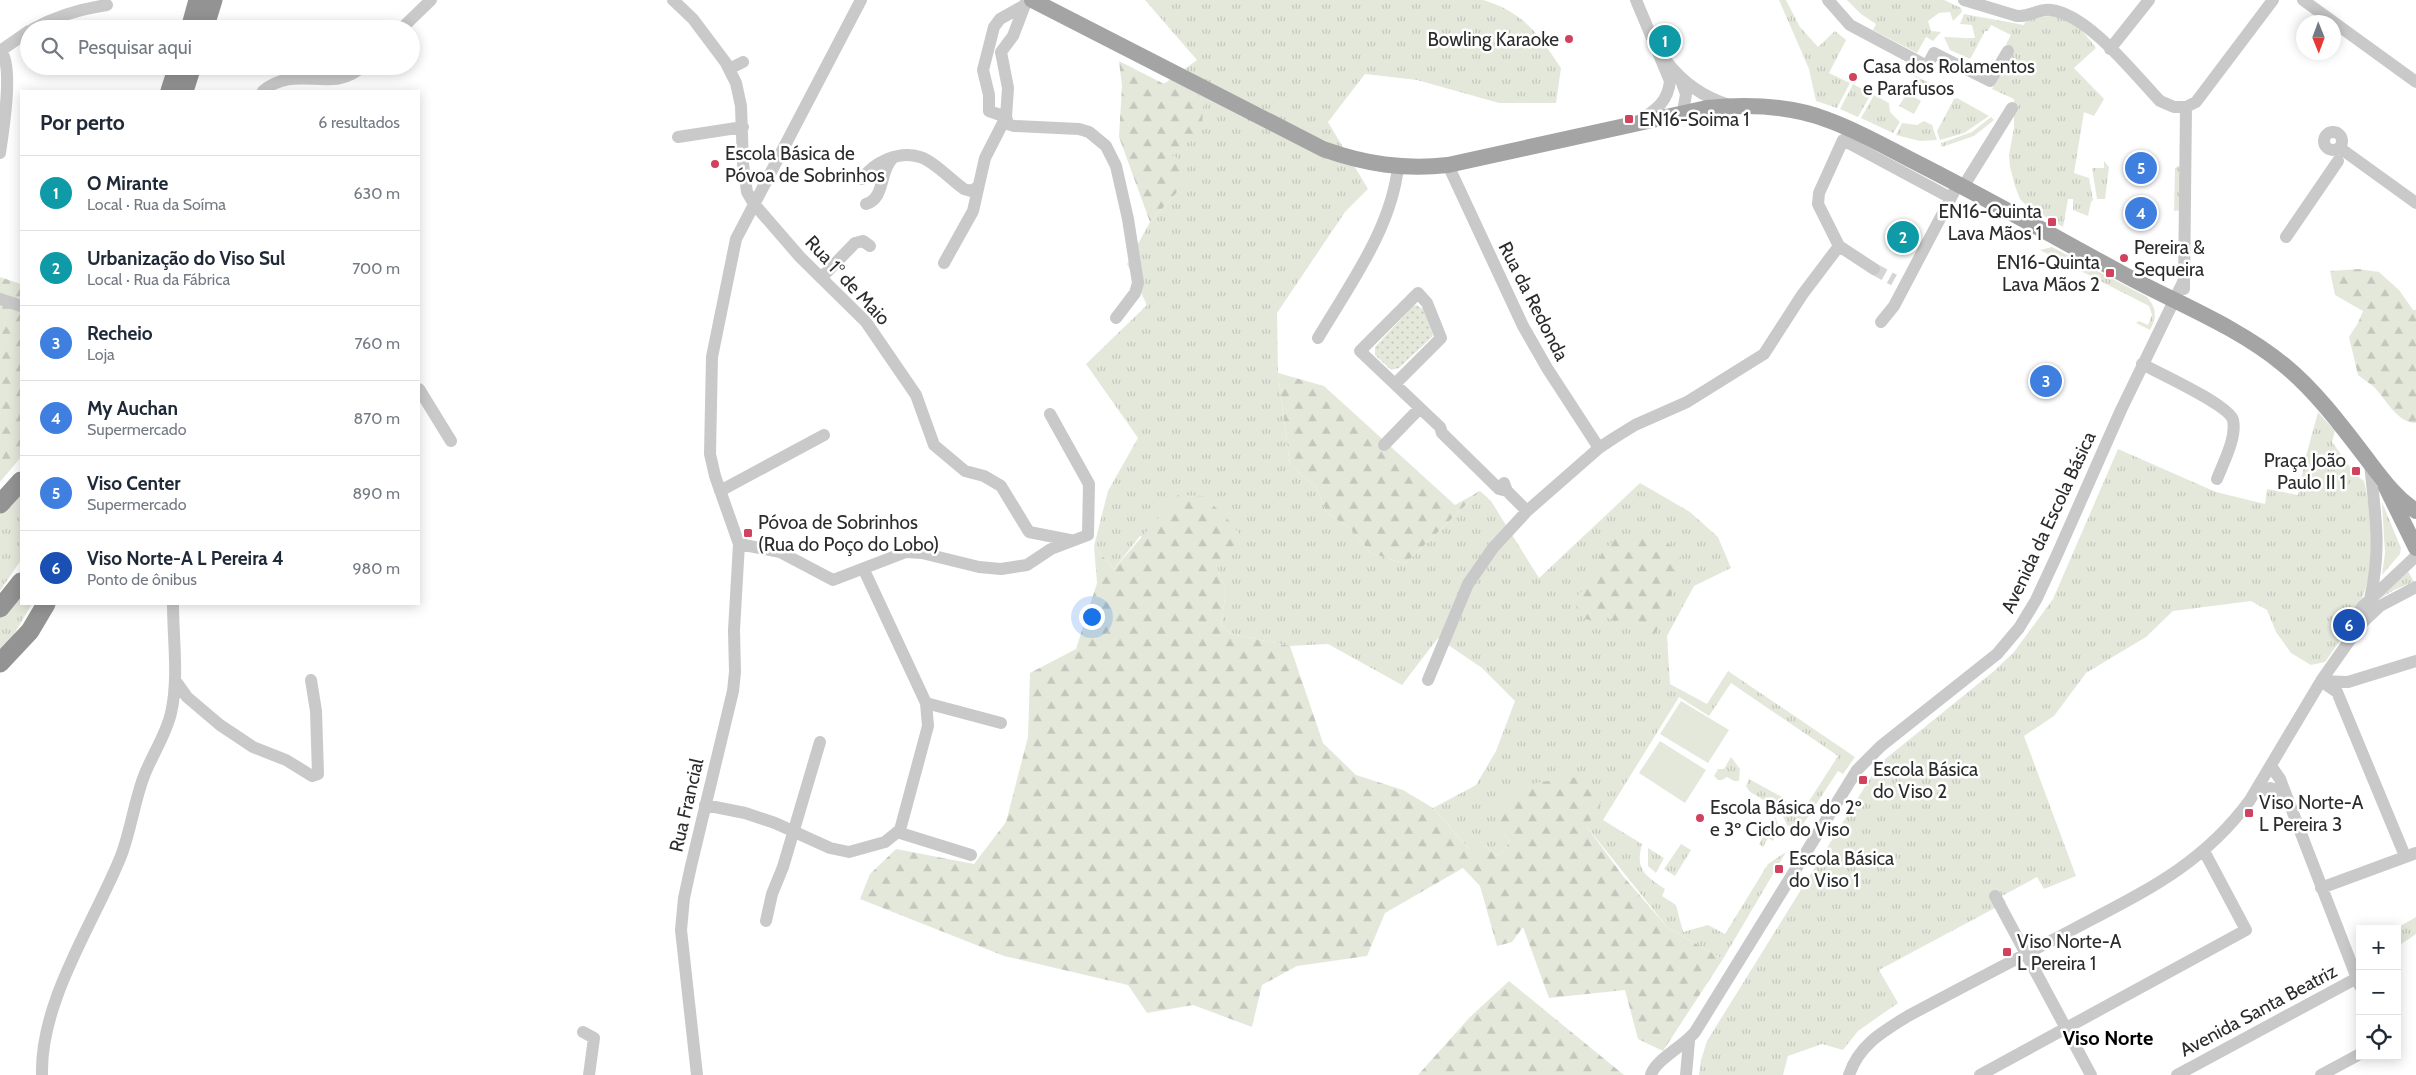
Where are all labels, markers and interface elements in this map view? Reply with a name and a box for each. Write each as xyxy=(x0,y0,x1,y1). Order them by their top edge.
north arrow xyxy=(2296,15,2341,60)
search box xyxy=(20,20,420,75)
pin: 1 xyxy=(1649,22,1681,60)
place label: Bowling Karaoke xyxy=(1428,28,1559,51)
marker: Bowling Karaoke xyxy=(1563,33,1575,45)
icon: search xyxy=(38,34,66,62)
text: Pesquisar aqui xyxy=(78,36,192,59)
place label: Casa dos Rolamentos e Parafusos xyxy=(1863,55,2035,100)
marker: Casa dos Rolamentos e Parafusos xyxy=(1847,71,1859,83)
place label: EN16-Soima 1 xyxy=(1639,108,1750,131)
text: Por perto xyxy=(40,110,125,135)
text: 6 resultados xyxy=(318,113,400,132)
marker: EN16-Soima 1 xyxy=(1623,113,1635,125)
place label: Escola Básica de Póvoa de Sobrinhos xyxy=(725,142,885,187)
pin: 5 xyxy=(2125,149,2157,187)
marker: Escola Básica de Póvoa de Sobrinhos xyxy=(709,158,721,170)
text: O Mirante xyxy=(87,172,168,195)
text: 1 xyxy=(53,184,59,203)
text: 630 m xyxy=(353,184,400,203)
pin: 4 xyxy=(2125,194,2157,232)
text: Local · Rua da Soíma xyxy=(87,195,226,214)
place label: EN16-Quinta Lava Mãos 1 xyxy=(1939,200,2042,245)
marker: EN16-Quinta Lava Mãos 1 xyxy=(2046,216,2058,228)
pin: 2 xyxy=(1887,218,1919,256)
street label: Rua 1° de Maio xyxy=(800,231,895,330)
place label: Pereira & Sequeira xyxy=(2134,236,2205,281)
street label: Rua da Redonda xyxy=(1494,238,1573,365)
text: Urbanização do Viso Sul xyxy=(87,247,285,270)
place label: EN16-Quinta Lava Mãos 2 xyxy=(1997,251,2100,296)
marker: Pereira & Sequeira xyxy=(2118,252,2130,264)
text: 2 xyxy=(52,259,60,278)
text: 700 m xyxy=(352,259,400,278)
marker: EN16-Quinta Lava Mãos 2 xyxy=(2104,267,2116,279)
text: Local · Rua da Fábrica xyxy=(87,270,230,289)
text: Recheio xyxy=(87,322,153,345)
text: 3 xyxy=(52,334,60,353)
text: 760 m xyxy=(354,334,400,353)
text: Loja xyxy=(87,345,115,364)
pin: 3 xyxy=(2030,362,2062,400)
text: My Auchan xyxy=(87,397,178,420)
text: 4 xyxy=(51,409,61,428)
text: 870 m xyxy=(354,409,400,428)
text: Supermercado xyxy=(87,420,187,439)
street label: Avenida da Escola Básica xyxy=(1996,428,2101,617)
place label: Praça João Paulo II 1 xyxy=(2264,449,2346,494)
marker: Praça João Paulo II 1 xyxy=(2350,465,2362,477)
text: Viso Center xyxy=(87,472,181,495)
text: 5 xyxy=(52,484,60,503)
text: 890 m xyxy=(352,484,400,503)
text: Supermercado xyxy=(87,495,187,514)
place label: Póvoa de Sobrinhos (Rua do Poço do Lobo) xyxy=(758,511,939,556)
marker: Póvoa de Sobrinhos (Rua do Poço do Lobo) xyxy=(742,527,754,539)
text: Viso Norte-A L Pereira 4 xyxy=(87,547,284,570)
text: 6 xyxy=(52,559,61,578)
text: 980 m xyxy=(352,559,400,578)
text: Ponto de ônibus xyxy=(87,570,197,589)
your location xyxy=(1079,604,1105,630)
pin: 6 xyxy=(2333,606,2365,644)
street label: Rua Francial xyxy=(665,755,709,854)
place label: Escola Básica do Viso 2 xyxy=(1873,758,1978,803)
marker: Escola Básica do Viso 2 xyxy=(1857,774,1869,786)
place label: Viso Norte-A L Pereira 3 xyxy=(2259,791,2364,836)
place label: Escola Básica do 2º e 3º Ciclo do Viso xyxy=(1710,796,1862,841)
marker: Viso Norte-A L Pereira 3 xyxy=(2243,807,2255,819)
marker: Escola Básica do 2º e 3º Ciclo do Viso xyxy=(1694,812,1706,824)
place label: Escola Básica do Viso 1 xyxy=(1789,847,1894,892)
marker: Escola Básica do Viso 1 xyxy=(1773,863,1785,875)
map controls xyxy=(2356,925,2401,1060)
button: + xyxy=(2356,925,2401,970)
place label: Viso Norte-A L Pereira 1 xyxy=(2017,930,2122,975)
marker: Viso Norte-A L Pereira 1 xyxy=(2001,946,2013,958)
street label: Avenida Santa Beatriz xyxy=(2176,959,2341,1062)
button: − xyxy=(2356,970,2401,1015)
button: locate xyxy=(2356,1015,2401,1060)
district label: Viso Norte xyxy=(2063,1026,2153,1050)

